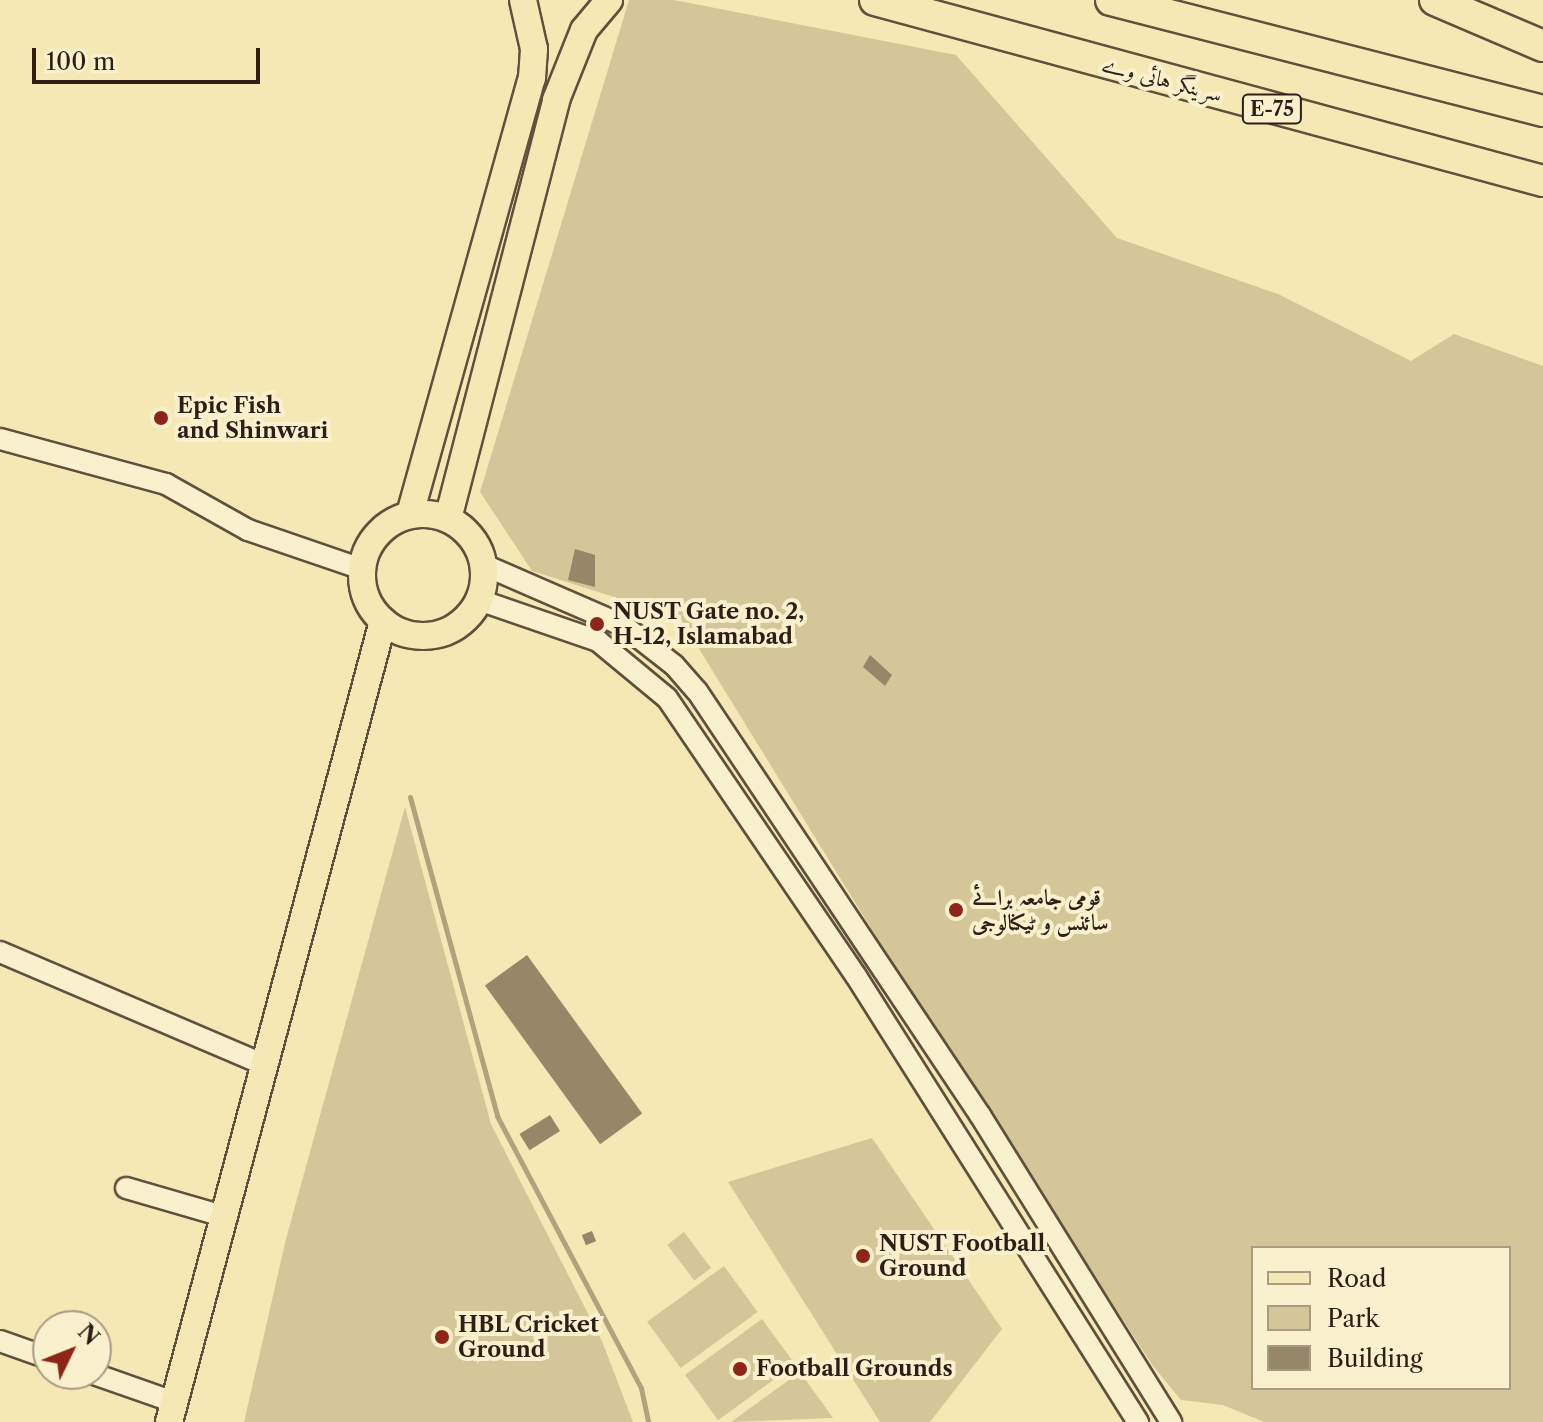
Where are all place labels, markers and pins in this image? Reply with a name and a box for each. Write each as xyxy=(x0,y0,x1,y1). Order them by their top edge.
place label: Epic Fish and Shinwari xyxy=(177,392,328,444)
marker: Epic Fish and Shinwari xyxy=(152,409,170,427)
place label: NUST Gate no. 2, H-12, Islamabad xyxy=(613,598,805,650)
marker: NUST Gate no. 2, H-12, Islamabad xyxy=(588,615,606,633)
place label: قومی جامعہ برائے سائنس و ٹیکنالوجی xyxy=(972,884,1109,936)
marker: قومی جامعہ برائے سائنس و ٹیکنالوجی xyxy=(947,901,965,919)
place label: NUST Football Ground xyxy=(879,1230,1046,1282)
marker: NUST Football Ground xyxy=(854,1247,872,1265)
place label: HBL Cricket Ground xyxy=(458,1311,599,1362)
marker: HBL Cricket Ground xyxy=(433,1328,451,1346)
place label: Football Grounds xyxy=(756,1356,953,1382)
marker: Football Grounds xyxy=(731,1360,749,1378)

